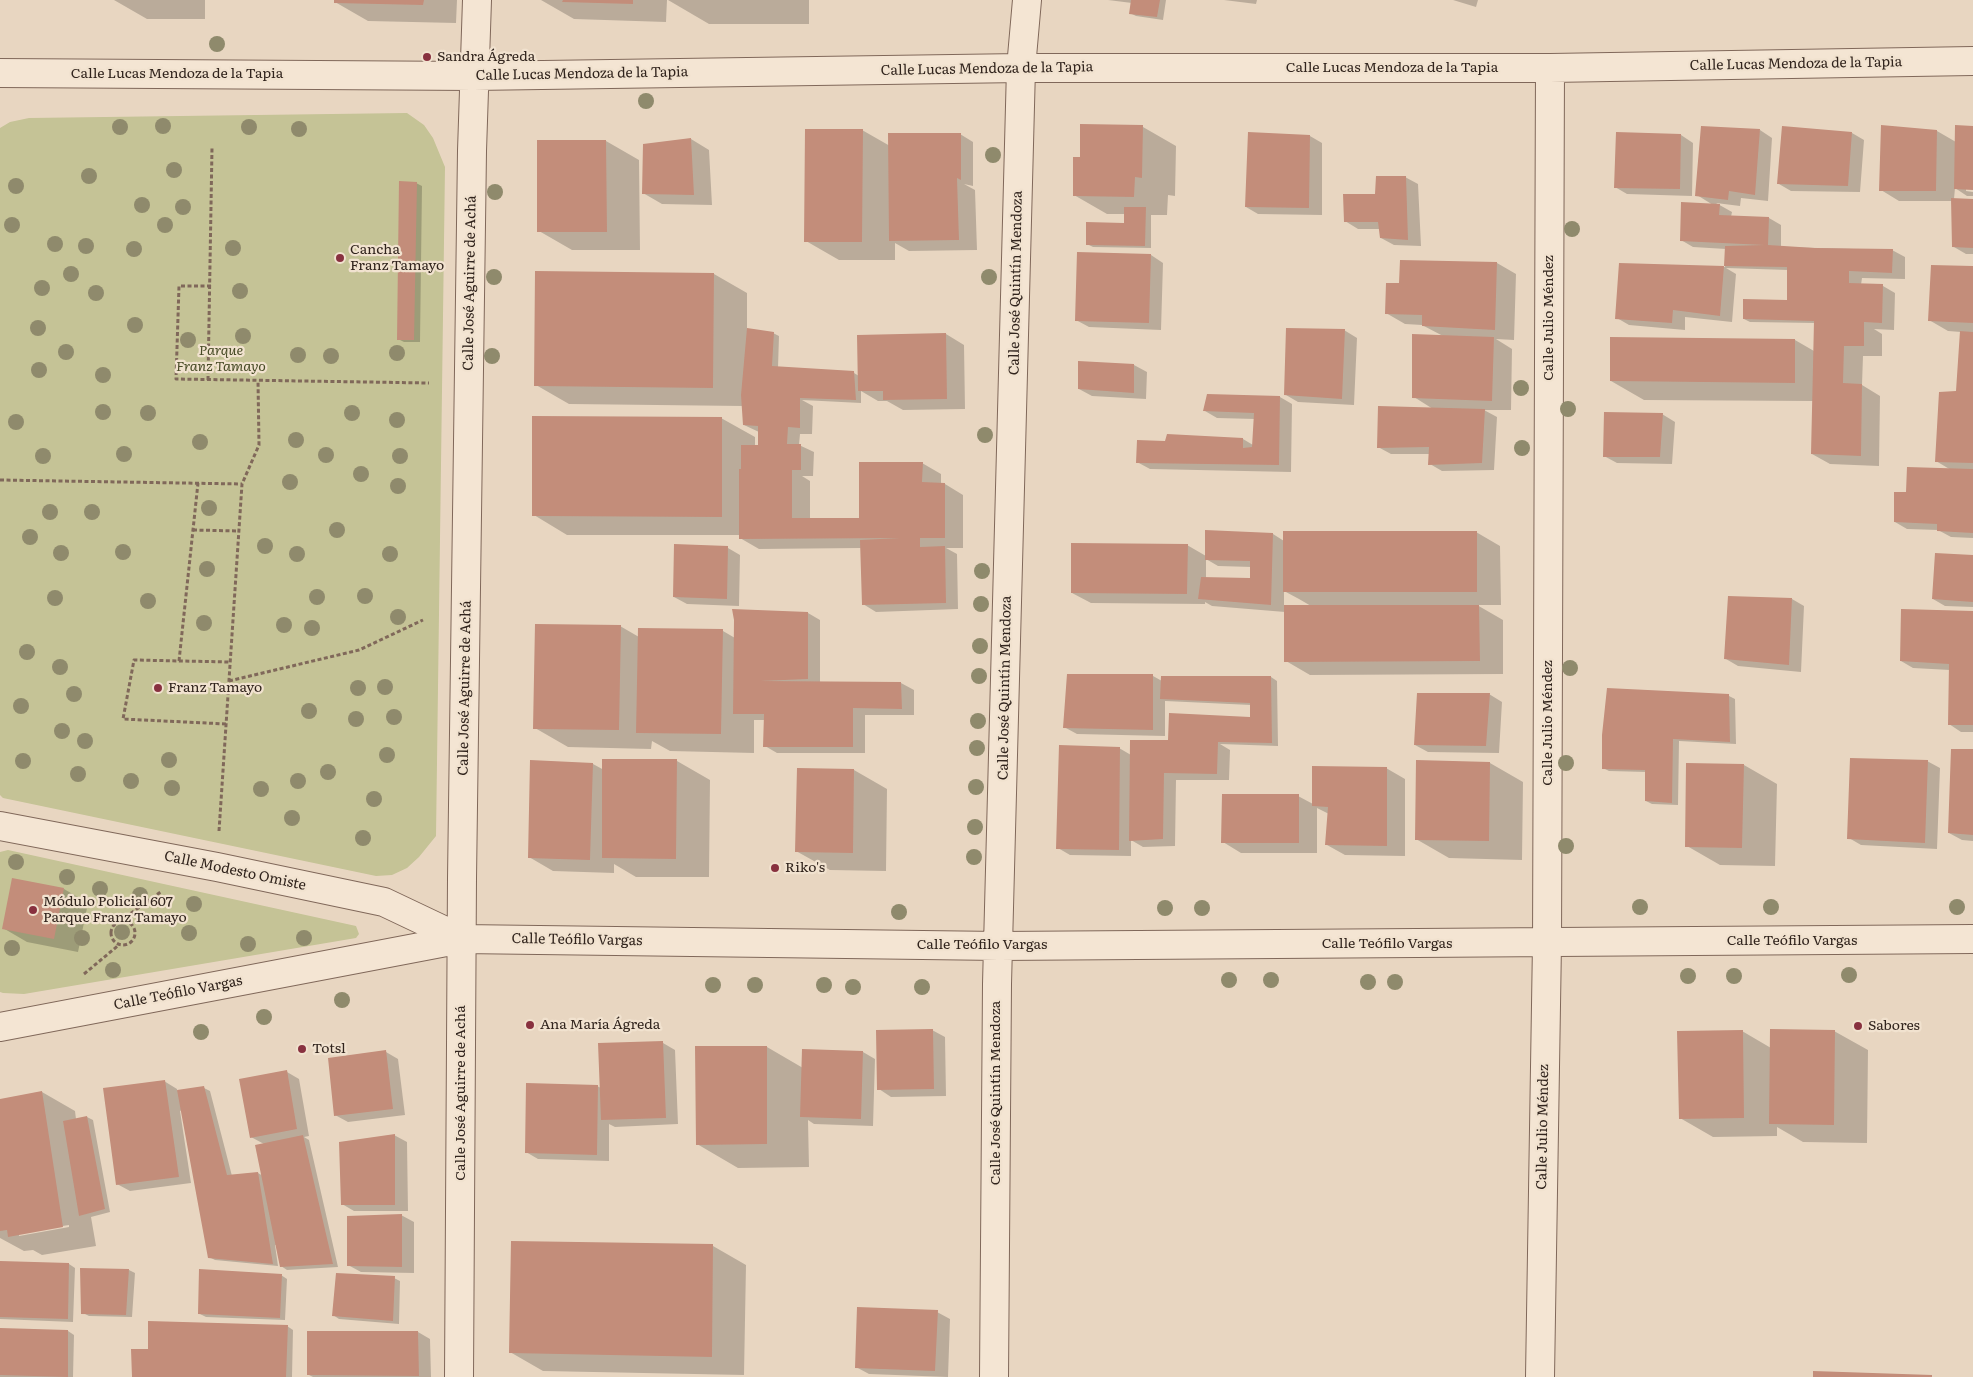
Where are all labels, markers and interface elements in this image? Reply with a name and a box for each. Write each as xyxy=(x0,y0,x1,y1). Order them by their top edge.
place label: Sandra Ágreda xyxy=(437,49,535,65)
marker: Sandra Ágreda xyxy=(421,51,433,63)
street label: Calle Lucas Mendoza de la Tapia xyxy=(1690,54,1902,74)
street label: Calle Lucas Mendoza de la Tapia xyxy=(881,59,1093,79)
street label: Calle Lucas Mendoza de la Tapia xyxy=(1286,60,1498,76)
street label: Calle Lucas Mendoza de la Tapia xyxy=(476,64,688,84)
street label: Calle Lucas Mendoza de la Tapia xyxy=(71,66,283,82)
street label: Calle José Quintín Mendoza xyxy=(1006,191,1026,375)
street label: Calle José Aguirre de Achá xyxy=(460,195,480,371)
place label: Cancha Franz Tamayo xyxy=(350,242,444,274)
marker: Cancha Franz Tamayo xyxy=(334,252,346,264)
street label: Calle Julio Méndez xyxy=(1541,255,1557,381)
park label: Parque Franz Tamayo xyxy=(176,343,266,376)
street label: Calle José Quintín Mendoza xyxy=(995,596,1015,780)
street label: Calle José Aguirre de Achá xyxy=(455,600,475,776)
street label: Calle Julio Méndez xyxy=(1540,660,1556,786)
place label: Franz Tamayo xyxy=(168,680,262,696)
marker: Franz Tamayo xyxy=(152,682,164,694)
street label: Calle Modesto Omiste xyxy=(163,848,307,894)
place label: Riko's xyxy=(785,860,825,876)
marker: Riko's xyxy=(769,862,781,874)
place label: Módulo Policial 607 Parque Franz Tamayo xyxy=(43,894,187,926)
marker: Módulo Policial 607 Parque Franz Tamayo xyxy=(27,904,39,916)
street label: Calle Teófilo Vargas xyxy=(512,930,642,950)
street label: Calle Teófilo Vargas xyxy=(1727,933,1857,949)
street label: Calle Teófilo Vargas xyxy=(1322,936,1452,952)
street label: Calle Teófilo Vargas xyxy=(917,937,1047,953)
street label: Calle Teófilo Vargas xyxy=(112,972,244,1014)
street label: Calle José Quintín Mendoza xyxy=(988,1001,1004,1185)
street label: Calle José Aguirre de Achá xyxy=(453,1005,469,1181)
place label: Ana María Ágreda xyxy=(540,1017,660,1033)
place label: Sabores xyxy=(1868,1018,1920,1034)
marker: Ana María Ágreda xyxy=(524,1019,536,1031)
marker: Sabores xyxy=(1852,1020,1864,1032)
place label: Totsl xyxy=(312,1041,346,1057)
marker: Totsl xyxy=(296,1043,308,1055)
street label: Calle Julio Méndez xyxy=(1534,1064,1552,1190)

